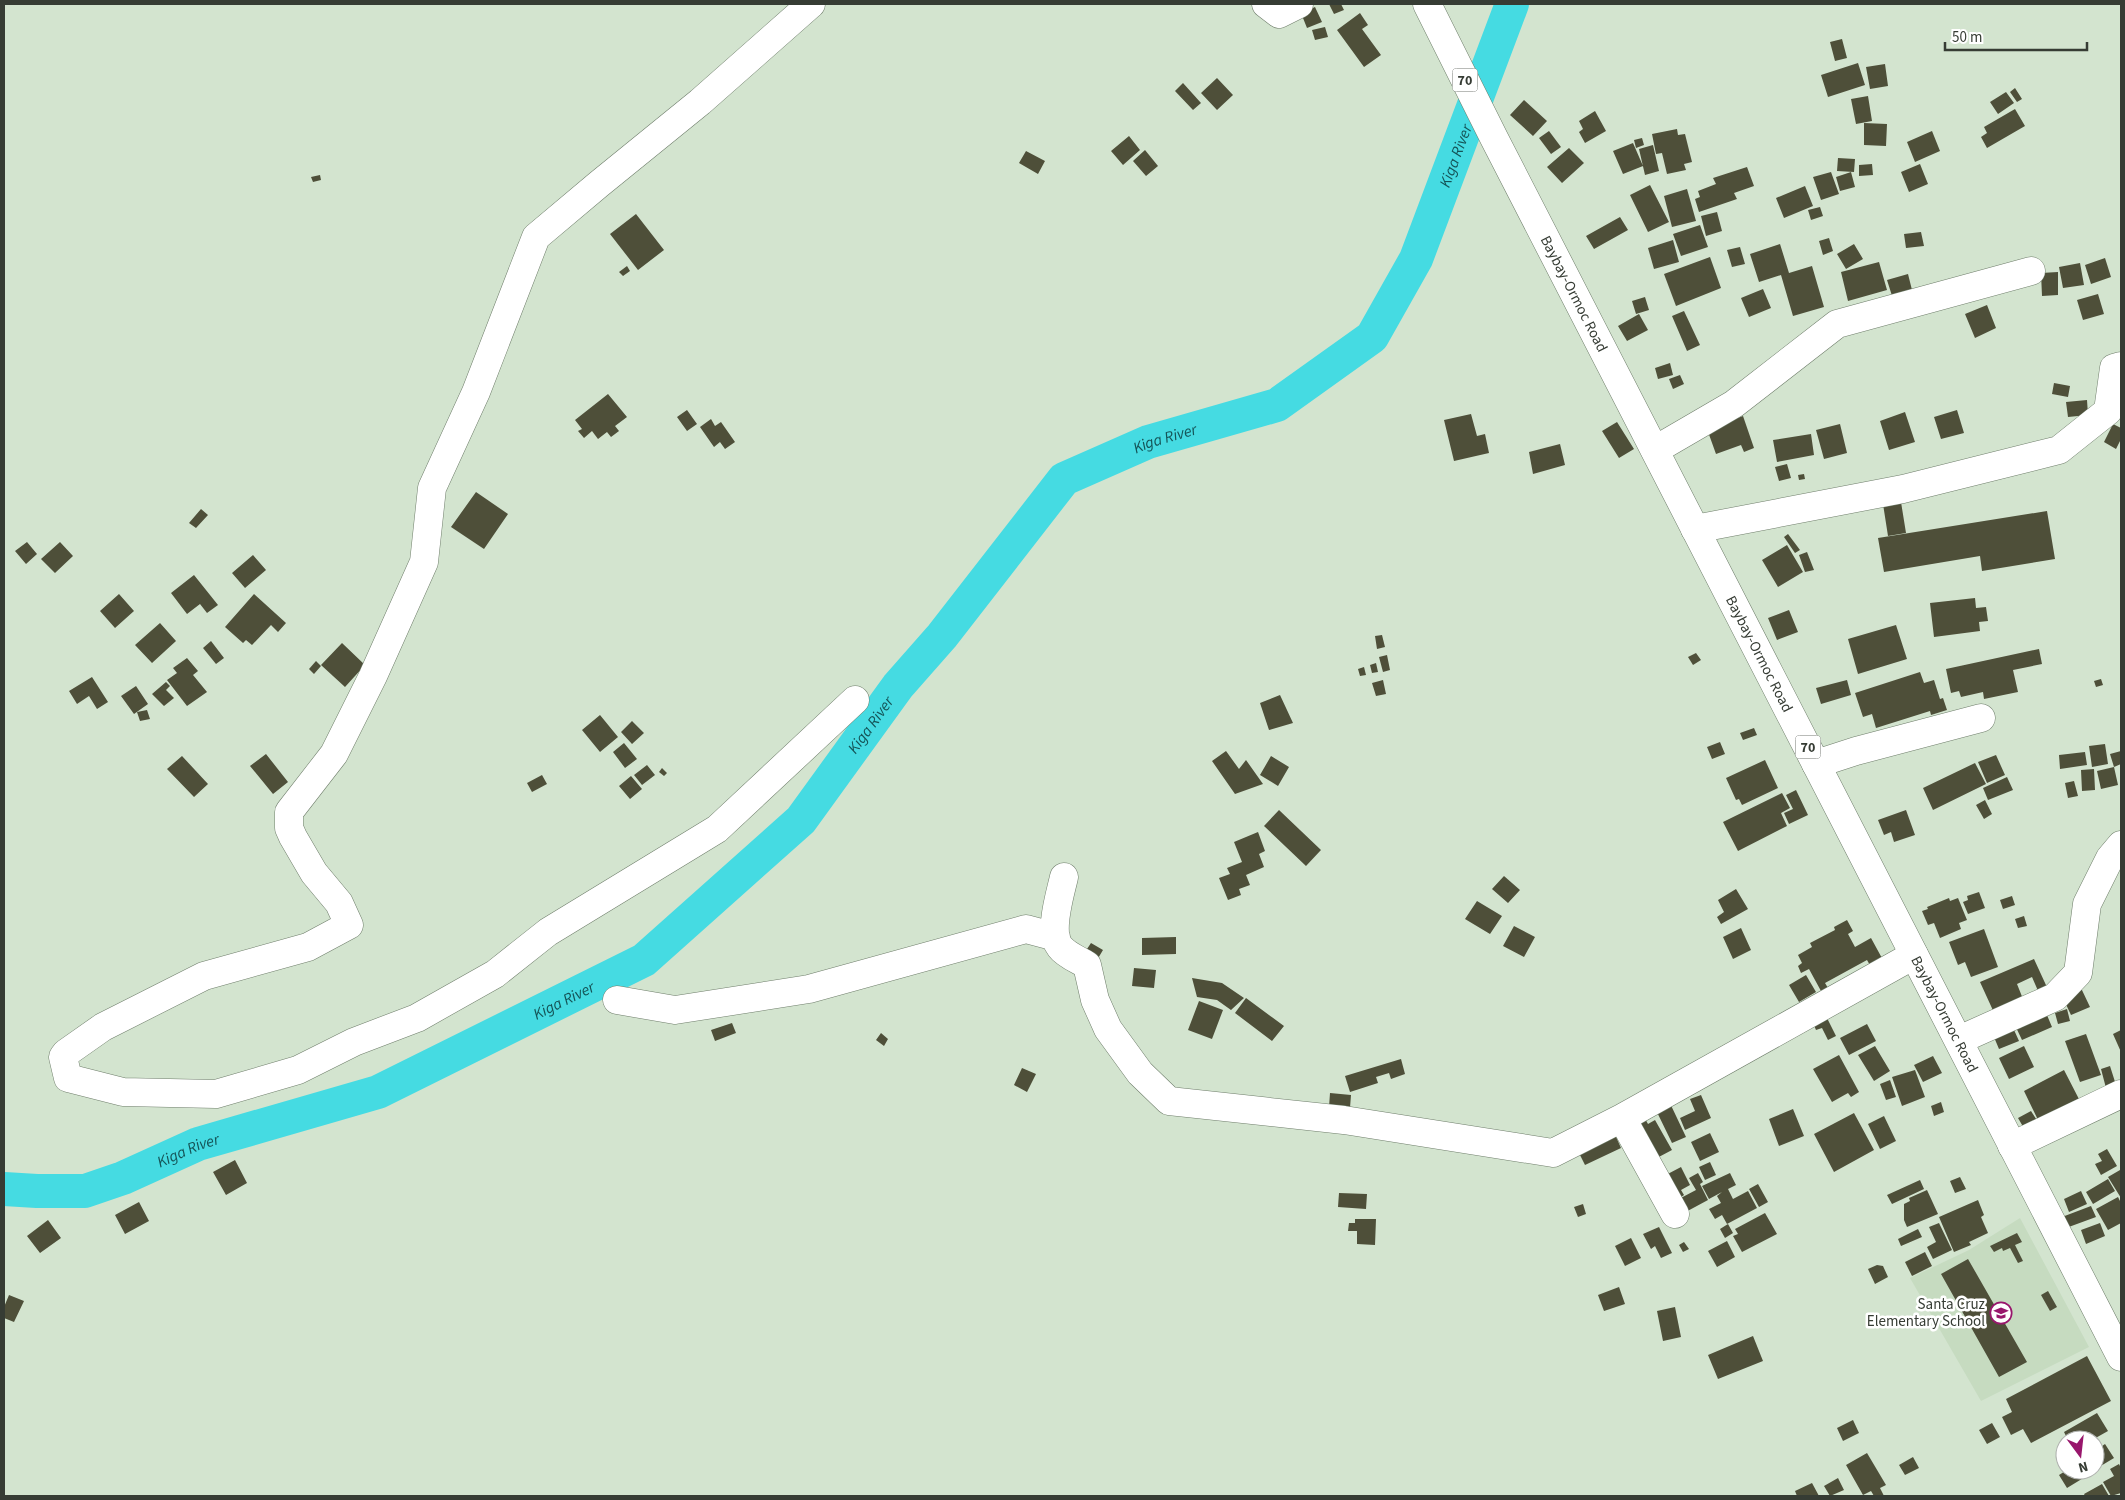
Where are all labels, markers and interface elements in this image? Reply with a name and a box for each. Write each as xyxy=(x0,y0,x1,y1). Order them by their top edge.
scale bar xyxy=(1945,20,2088,52)
text: 50 m xyxy=(1952,27,1982,48)
road number: 70 xyxy=(1452,68,1478,92)
water label: Kiga River xyxy=(1434,120,1478,191)
street label: Baybay-Ormoc Road xyxy=(1535,232,1612,356)
water label: Kiga River xyxy=(1129,418,1201,459)
street label: Baybay-Ormoc Road xyxy=(1720,592,1798,716)
water label: Kiga River xyxy=(843,691,900,758)
road number: 70 xyxy=(1796,736,1820,759)
street label: Baybay-Ormoc Road xyxy=(1905,952,1983,1076)
water label: Kiga River xyxy=(530,976,600,1025)
water label: Kiga River xyxy=(153,1128,223,1173)
place label: Santa Cruz Elementary School xyxy=(1867,1294,1985,1332)
school or university icon: Santa Cruz Elementary School xyxy=(1989,1301,2013,1325)
north arrow xyxy=(2055,1430,2105,1480)
text: N xyxy=(2076,1456,2090,1477)

